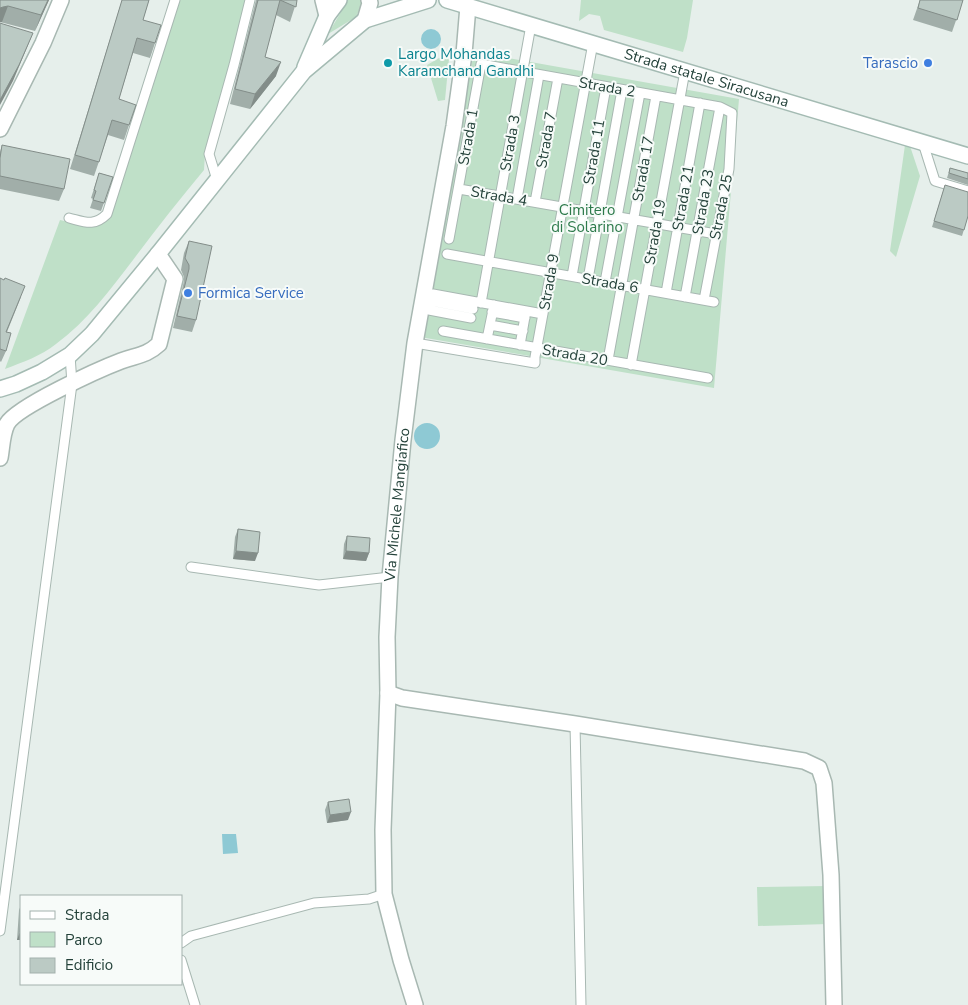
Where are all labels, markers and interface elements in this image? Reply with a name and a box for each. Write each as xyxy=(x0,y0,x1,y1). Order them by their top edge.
place label: Largo Mohandas Karamchand Gandhi xyxy=(398,44,534,81)
street label: Strada statale Siracusana xyxy=(622,44,791,112)
place label: Tarascio xyxy=(863,53,918,73)
marker: Largo Mohandas Karamchand Gandhi xyxy=(382,57,394,69)
marker: Tarascio xyxy=(922,57,934,69)
street label: Strada 2 xyxy=(577,72,637,102)
street label: Strada 1 xyxy=(453,107,483,167)
street label: Strada 7 xyxy=(531,110,561,170)
street label: Strada 3 xyxy=(495,113,525,173)
street label: Strada 11 xyxy=(578,118,610,186)
street label: Strada 17 xyxy=(627,135,659,203)
street label: Strada 21 xyxy=(667,164,699,232)
street label: Strada 23 xyxy=(687,168,719,236)
street label: Strada 25 xyxy=(705,173,737,241)
street label: Strada 4 xyxy=(469,181,529,211)
street label: Strada 19 xyxy=(639,198,671,266)
park label: Cimitero di Solarino xyxy=(551,200,623,237)
street label: Strada 9 xyxy=(534,252,564,312)
street label: Strada 6 xyxy=(580,268,640,298)
place label: Formica Service xyxy=(198,283,304,303)
marker: Formica Service xyxy=(182,287,194,299)
street label: Strada 20 xyxy=(541,339,609,371)
street label: Via Michele Mangiafico xyxy=(379,427,414,584)
legend xyxy=(20,895,182,985)
text: Strada xyxy=(65,905,109,925)
text: Parco xyxy=(65,930,103,950)
text: Edificio xyxy=(65,955,113,975)

